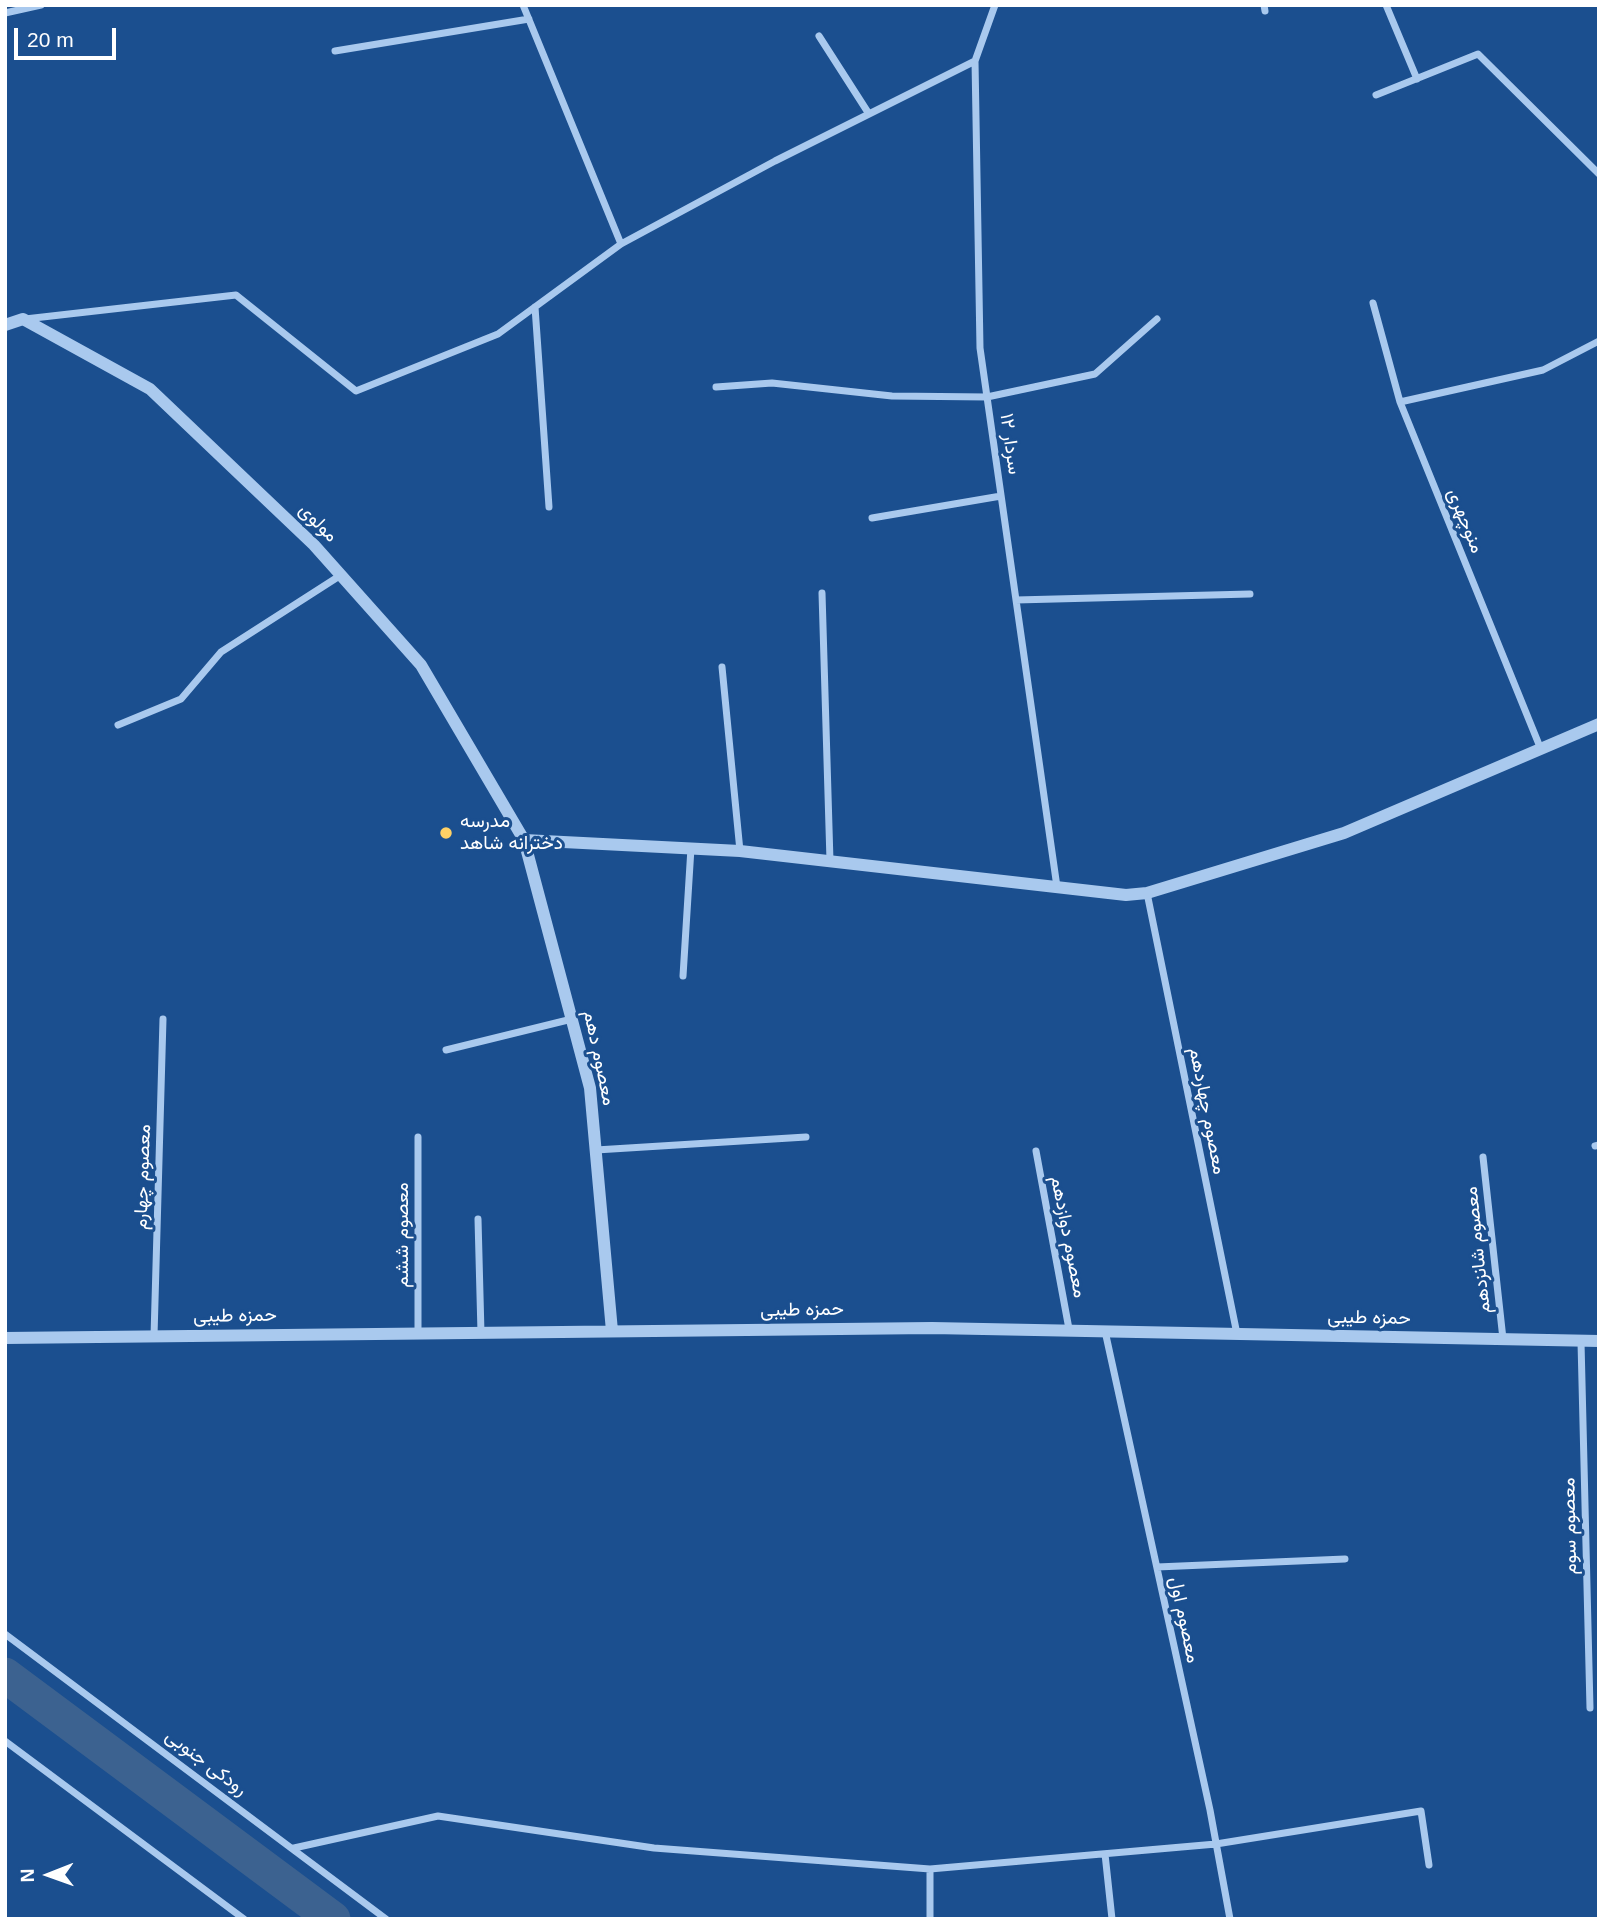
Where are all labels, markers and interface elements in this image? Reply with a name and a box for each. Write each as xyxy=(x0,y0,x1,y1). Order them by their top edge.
scale bar xyxy=(18,14,119,58)
text: 20 m xyxy=(27,28,74,51)
street label: سردار ۱۲ xyxy=(994,412,1026,476)
street label: منوچهری xyxy=(1442,485,1488,557)
street label: مولوی xyxy=(294,499,342,547)
place label: مدرسه دخترانه شاهد xyxy=(460,811,563,855)
marker: مدرسه دخترانه شاهد xyxy=(438,825,454,841)
street label: معصوم دهم xyxy=(578,1008,620,1108)
street label: معصوم چهاردهم xyxy=(1184,1046,1230,1176)
street label: معصوم چهارم xyxy=(130,1124,156,1230)
street label: معصوم دوازدهم xyxy=(1045,1174,1091,1300)
street label: معصوم ششم xyxy=(392,1182,414,1288)
street label: معصوم شانزدهم xyxy=(1460,1185,1496,1315)
street label: حمزه طیبی xyxy=(760,1298,844,1322)
street label: حمزه طیبی xyxy=(193,1304,277,1328)
street label: حمزه طیبی xyxy=(1327,1306,1411,1330)
street label: معصوم سوم xyxy=(1558,1477,1582,1575)
street label: معصوم اول xyxy=(1164,1575,1204,1665)
street label: رودکی جنوبی xyxy=(160,1725,252,1801)
north arrow xyxy=(14,1840,84,1910)
text: N xyxy=(17,1868,38,1882)

